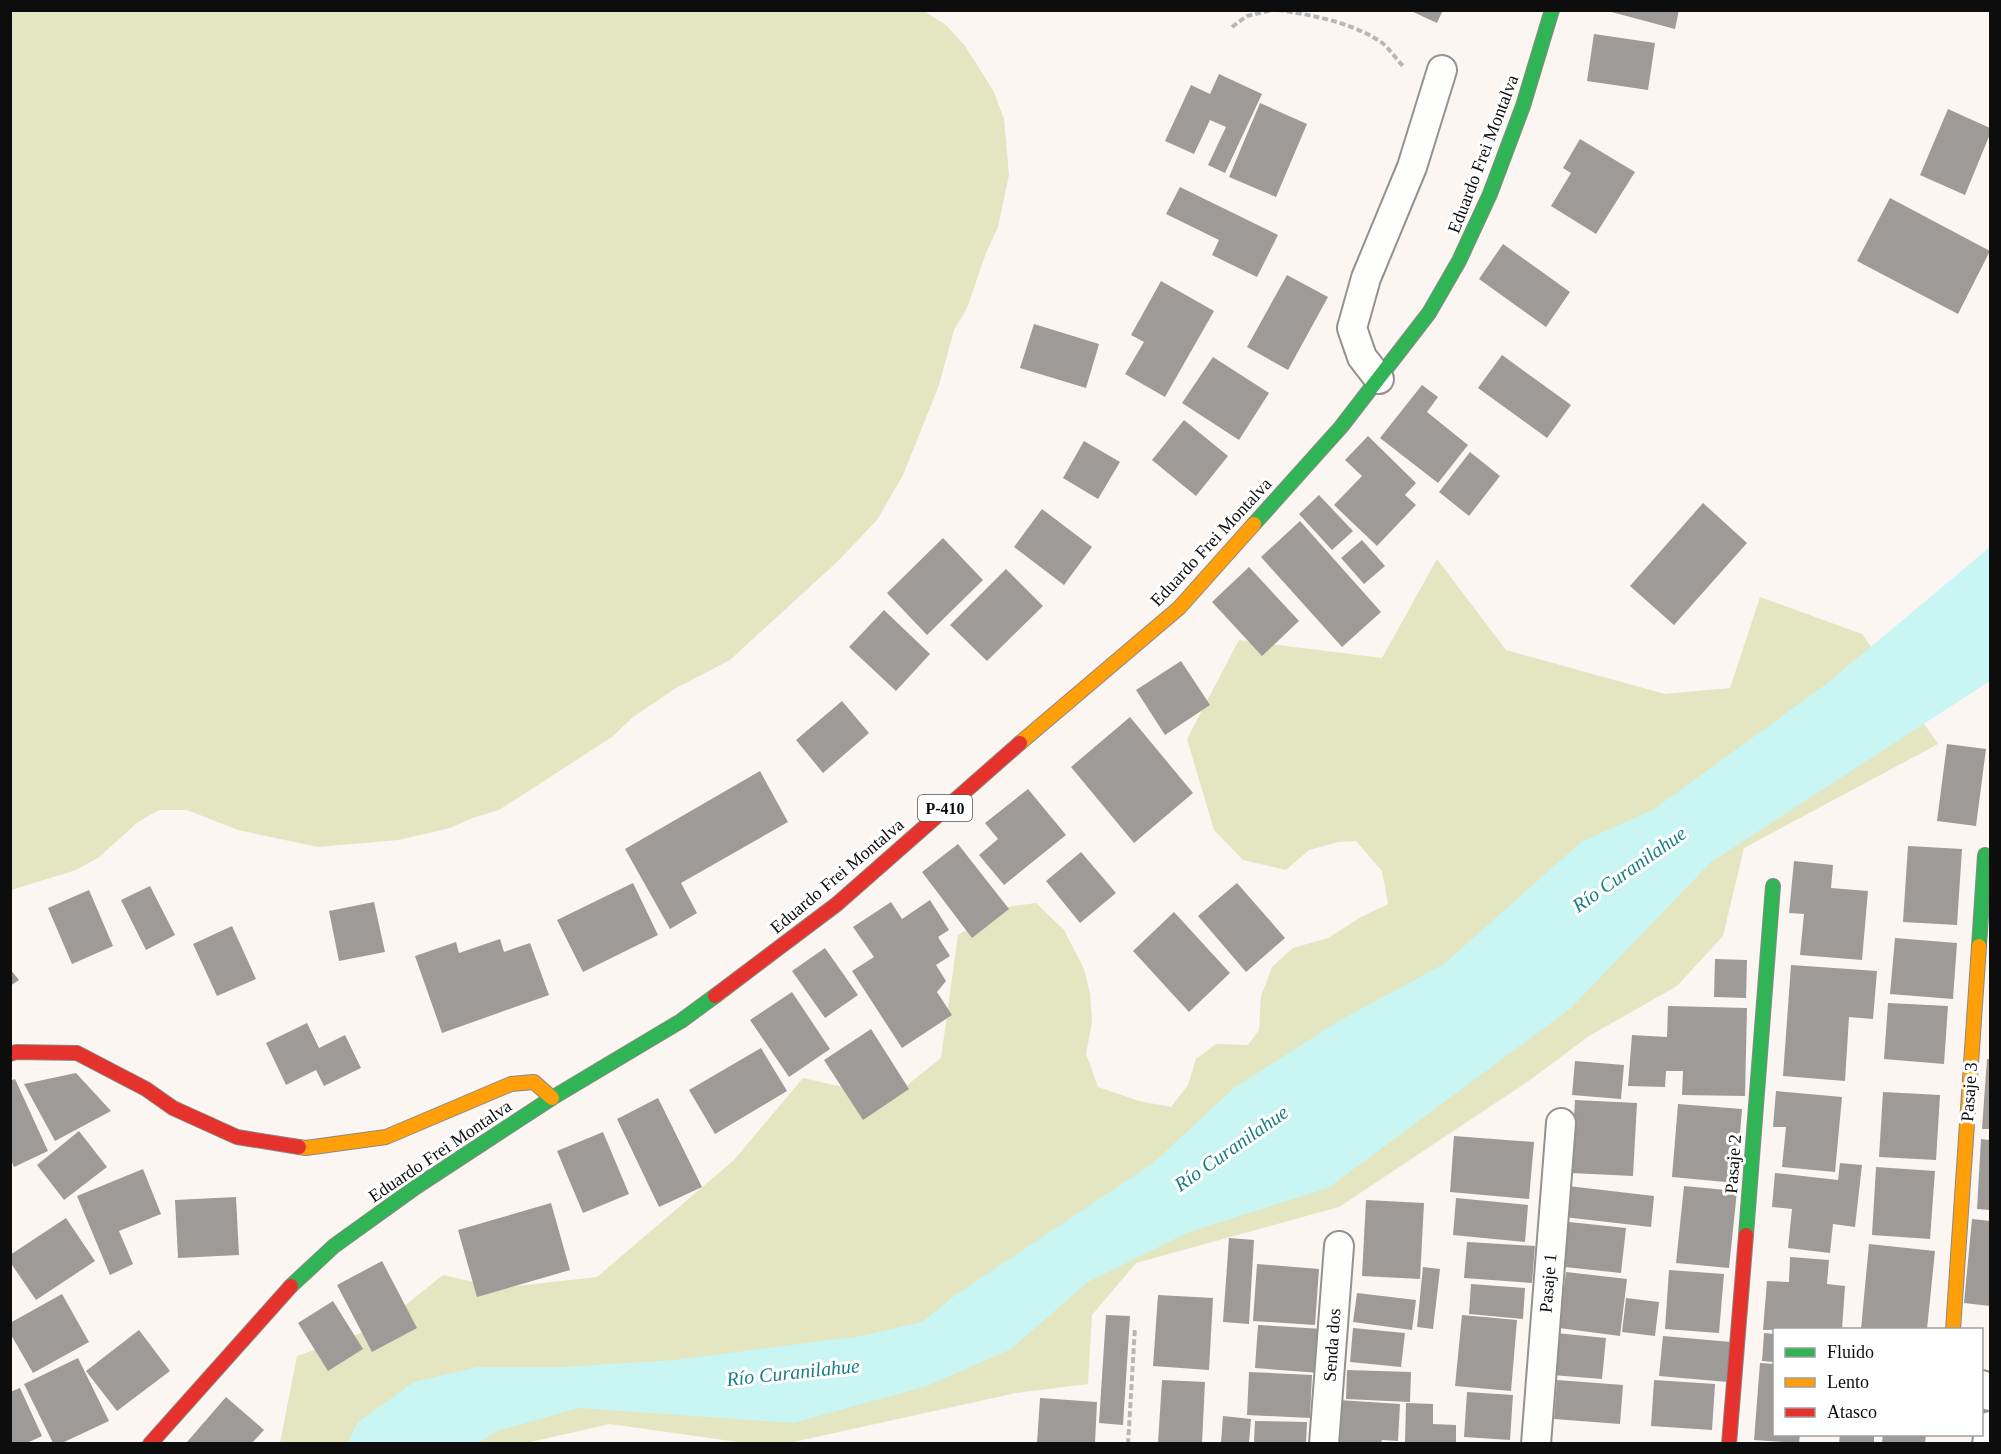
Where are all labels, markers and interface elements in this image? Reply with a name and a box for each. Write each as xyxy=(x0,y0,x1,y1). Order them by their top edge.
street label: Eduardo Frei Montalva xyxy=(1444,72,1522,236)
street label: Eduardo Frei Montalva xyxy=(1146,474,1276,610)
road number: P-410 xyxy=(918,795,972,821)
street label: Eduardo Frei Montalva xyxy=(766,814,908,938)
water label: Río Curanilahue xyxy=(1567,822,1690,917)
street label: Pasaje 3 xyxy=(1957,1062,1981,1122)
street label: Eduardo Frei Montalva xyxy=(365,1096,515,1206)
water label: Río Curanilahue xyxy=(1169,1101,1292,1196)
street label: Pasaje 2 xyxy=(1721,1134,1745,1194)
street label: Pasaje 1 xyxy=(1535,1252,1561,1314)
street label: Senda dos xyxy=(1319,1308,1345,1382)
legend xyxy=(1773,1328,1983,1436)
text: Fluido xyxy=(1827,1342,1874,1362)
water label: Río Curanilahue xyxy=(724,1354,861,1390)
text: Lento xyxy=(1827,1372,1869,1392)
text: Atasco xyxy=(1827,1402,1877,1422)

